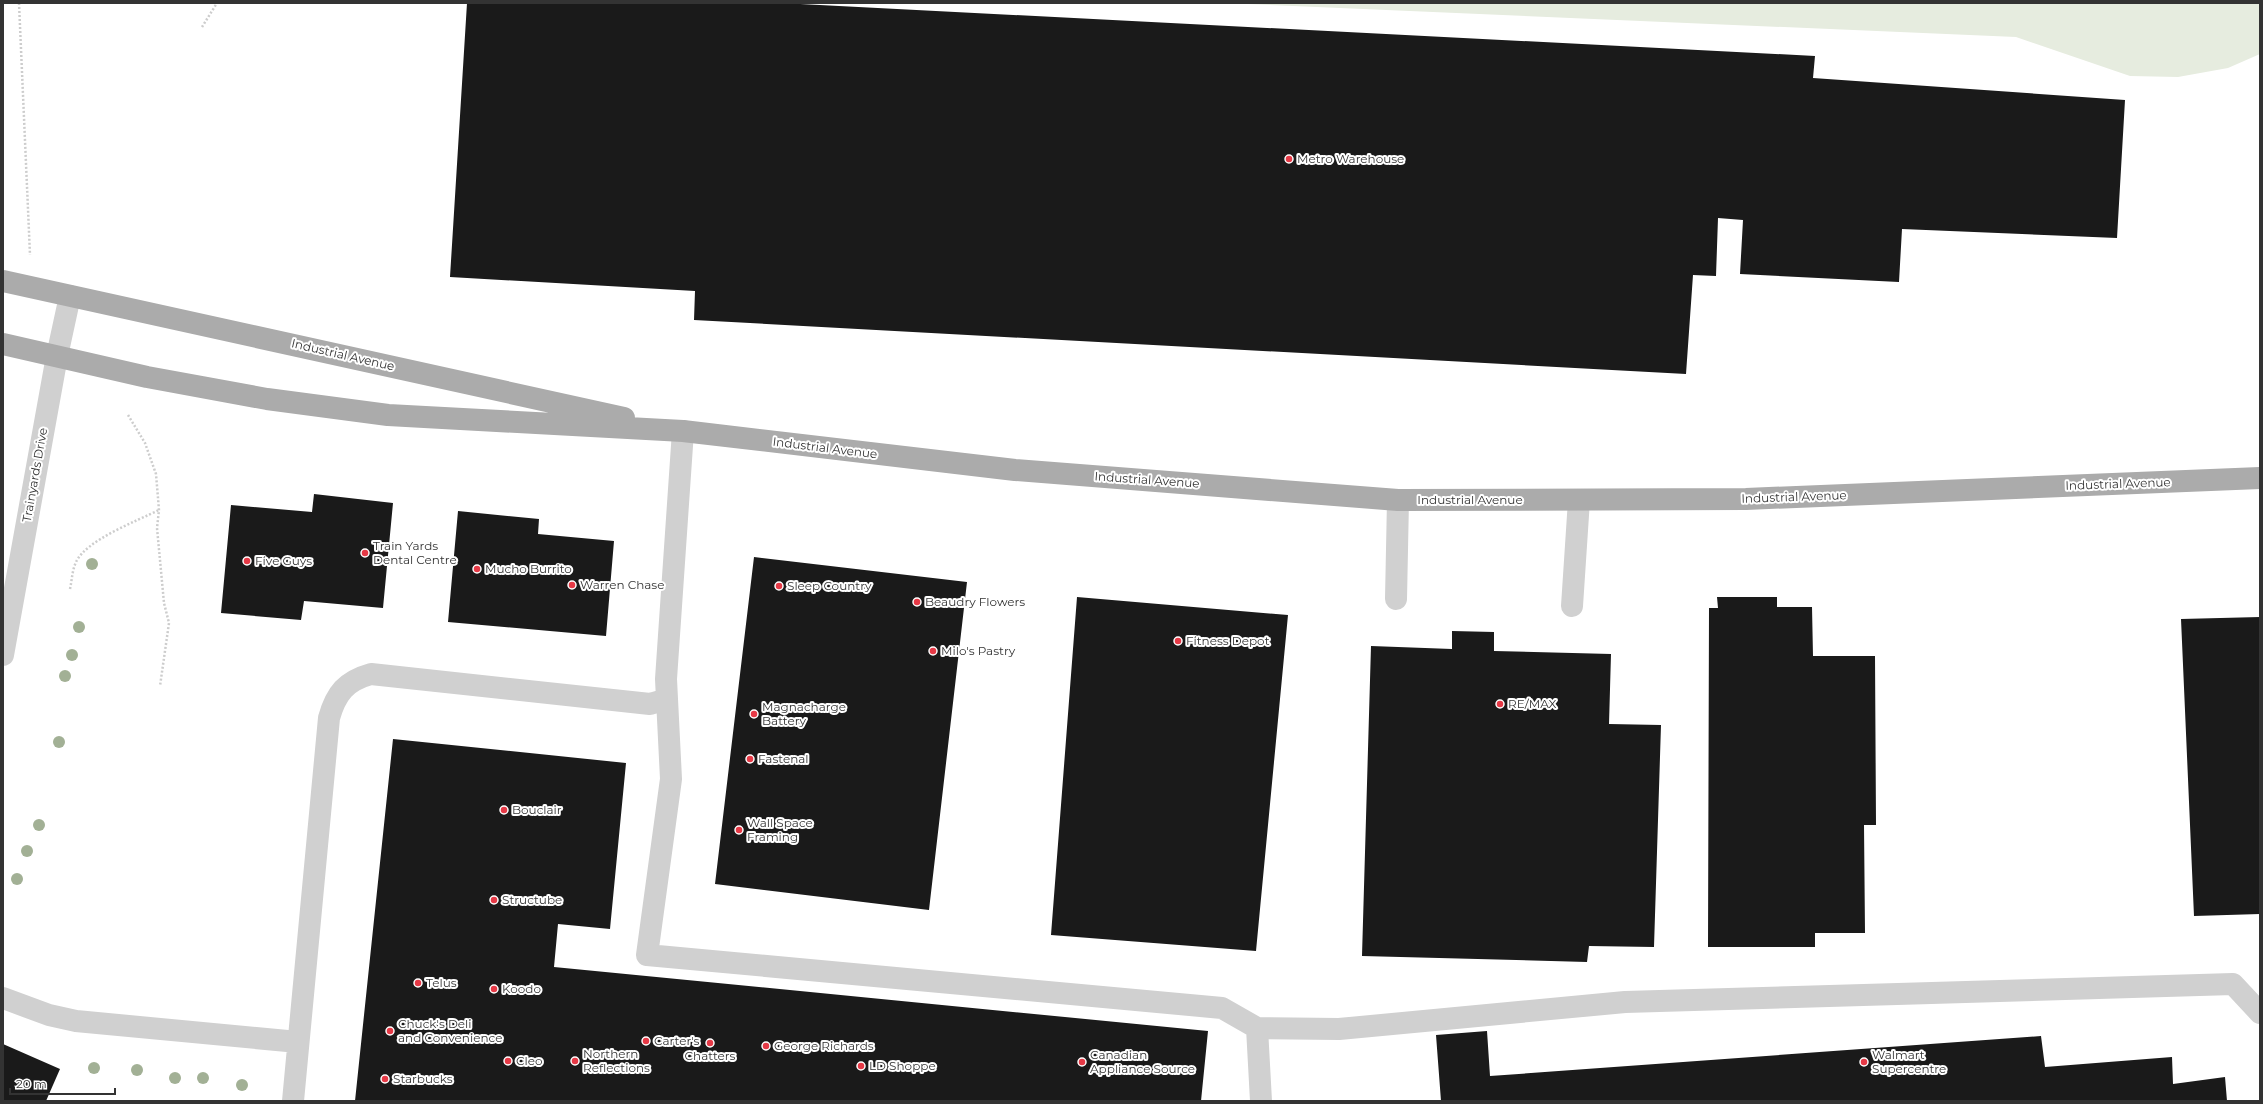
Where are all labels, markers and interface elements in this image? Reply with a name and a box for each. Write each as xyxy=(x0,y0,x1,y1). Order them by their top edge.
place label: Metro Warehouse xyxy=(1297,151,1404,166)
marker: Metro Warehouse xyxy=(1284,154,1294,164)
street label: Industrial Avenue xyxy=(290,335,396,374)
street label: Trainyards Drive xyxy=(19,426,50,523)
street label: Industrial Avenue xyxy=(772,434,878,461)
street label: Industrial Avenue xyxy=(1094,468,1200,491)
street label: Industrial Avenue xyxy=(2065,474,2171,493)
street label: Industrial Avenue xyxy=(1741,487,1847,506)
street label: Industrial Avenue xyxy=(1417,492,1523,507)
place label: Train Yards Dental Centre xyxy=(373,538,457,567)
marker: Train Yards Dental Centre xyxy=(360,548,370,558)
place label: Five Guys xyxy=(255,553,312,568)
marker: Five Guys xyxy=(242,556,252,566)
place label: Mucho Burrito xyxy=(485,561,572,576)
marker: Mucho Burrito xyxy=(472,564,482,574)
place label: Warren Chase xyxy=(580,577,664,592)
place label: Sleep Country xyxy=(787,578,872,593)
marker: Warren Chase xyxy=(567,580,577,590)
marker: Sleep Country xyxy=(774,581,784,591)
place label: Beaudry Flowers xyxy=(925,594,1025,609)
marker: Beaudry Flowers xyxy=(912,597,922,607)
place label: Fitness Depot xyxy=(1186,633,1270,648)
marker: Fitness Depot xyxy=(1173,636,1183,646)
place label: Milo's Pastry xyxy=(941,643,1016,658)
marker: Milo's Pastry xyxy=(928,646,938,656)
place label: RE/MAX xyxy=(1508,696,1556,711)
place label: Magnacharge Battery xyxy=(762,699,846,728)
marker: RE/MAX xyxy=(1495,699,1505,709)
marker: Magnacharge Battery xyxy=(749,709,759,719)
place label: Fastenal xyxy=(758,751,809,766)
marker: Fastenal xyxy=(745,754,755,764)
place label: Bouclair xyxy=(512,802,562,817)
marker: Bouclair xyxy=(499,805,509,815)
place label: Wall Space Framing xyxy=(747,815,813,844)
marker: Wall Space Framing xyxy=(734,825,744,835)
place label: Structube xyxy=(502,892,562,907)
marker: Structube xyxy=(489,895,499,905)
place label: Telus xyxy=(426,975,457,990)
marker: Telus xyxy=(413,978,423,988)
place label: Koodo xyxy=(502,981,541,996)
marker: Koodo xyxy=(489,984,499,994)
place label: Chuck's Deli and Convenience xyxy=(398,1016,502,1045)
marker: Chuck's Deli and Convenience xyxy=(385,1026,395,1036)
place label: Carter's xyxy=(654,1033,700,1048)
marker: Carter's xyxy=(641,1036,651,1046)
marker: Chatters xyxy=(705,1038,715,1048)
place label: George Richards xyxy=(774,1038,874,1053)
marker: George Richards xyxy=(761,1041,771,1051)
place label: Northern Reflections xyxy=(583,1046,650,1075)
place label: Canadian Appliance Source xyxy=(1090,1047,1195,1076)
place label: Walmart Supercentre xyxy=(1872,1047,1946,1076)
place label: Chatters xyxy=(685,1048,736,1063)
place label: Cleo xyxy=(516,1053,543,1068)
marker: Cleo xyxy=(503,1056,513,1066)
marker: Northern Reflections xyxy=(570,1056,580,1066)
marker: Canadian Appliance Source xyxy=(1077,1057,1087,1067)
marker: Walmart Supercentre xyxy=(1859,1057,1869,1067)
place label: LD Shoppe xyxy=(869,1058,936,1073)
marker: LD Shoppe xyxy=(856,1061,866,1071)
scale bar xyxy=(10,1070,115,1096)
place label: Starbucks xyxy=(393,1071,453,1086)
marker: Starbucks xyxy=(380,1074,390,1084)
text: 20 m xyxy=(16,1076,47,1091)

